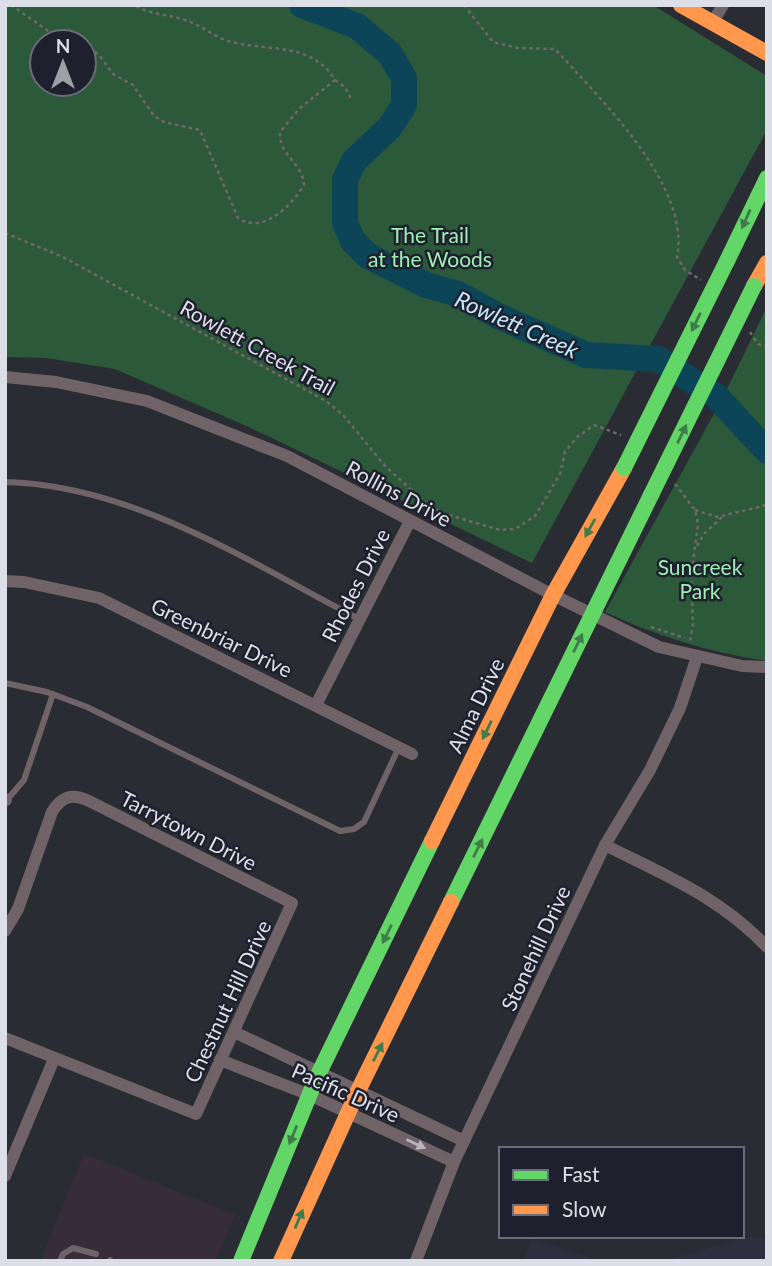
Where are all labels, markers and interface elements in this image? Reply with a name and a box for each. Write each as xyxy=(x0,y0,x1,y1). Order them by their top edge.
north arrow xyxy=(28,28,98,98)
text: N xyxy=(56,34,70,57)
one-way arrow xyxy=(740,209,752,229)
park label: The Trail at the Woods xyxy=(368,222,492,271)
water label: Rowlett Creek xyxy=(451,284,584,364)
street label: Rowlett Creek Trail xyxy=(176,294,340,400)
one-way arrow xyxy=(691,312,702,332)
one-way arrow xyxy=(676,424,687,444)
street label: Rollins Drive xyxy=(342,455,456,531)
one-way arrow xyxy=(584,518,596,537)
street label: Rhodes Drive xyxy=(316,524,394,646)
park label: Suncreek Park xyxy=(658,554,743,603)
street label: Greenbriar Drive xyxy=(147,592,297,682)
one-way arrow xyxy=(572,633,583,653)
street label: Alma Drive xyxy=(441,654,509,756)
one-way arrow xyxy=(481,720,492,740)
street label: Tarrytown Drive xyxy=(117,785,261,875)
one-way arrow xyxy=(473,838,484,858)
street label: Stonehill Drive xyxy=(495,881,575,1015)
street label: Chestnut Hill Drive xyxy=(178,916,276,1086)
one-way arrow xyxy=(381,924,392,944)
one-way arrow xyxy=(373,1042,384,1062)
street label: Pacific Drive xyxy=(288,1057,404,1127)
one-way arrow xyxy=(287,1125,298,1146)
one-way arrow xyxy=(406,1138,426,1150)
legend xyxy=(499,1147,744,1238)
text: Fast xyxy=(562,1161,600,1186)
text: Slow xyxy=(562,1196,607,1221)
one-way arrow xyxy=(294,1209,305,1230)

